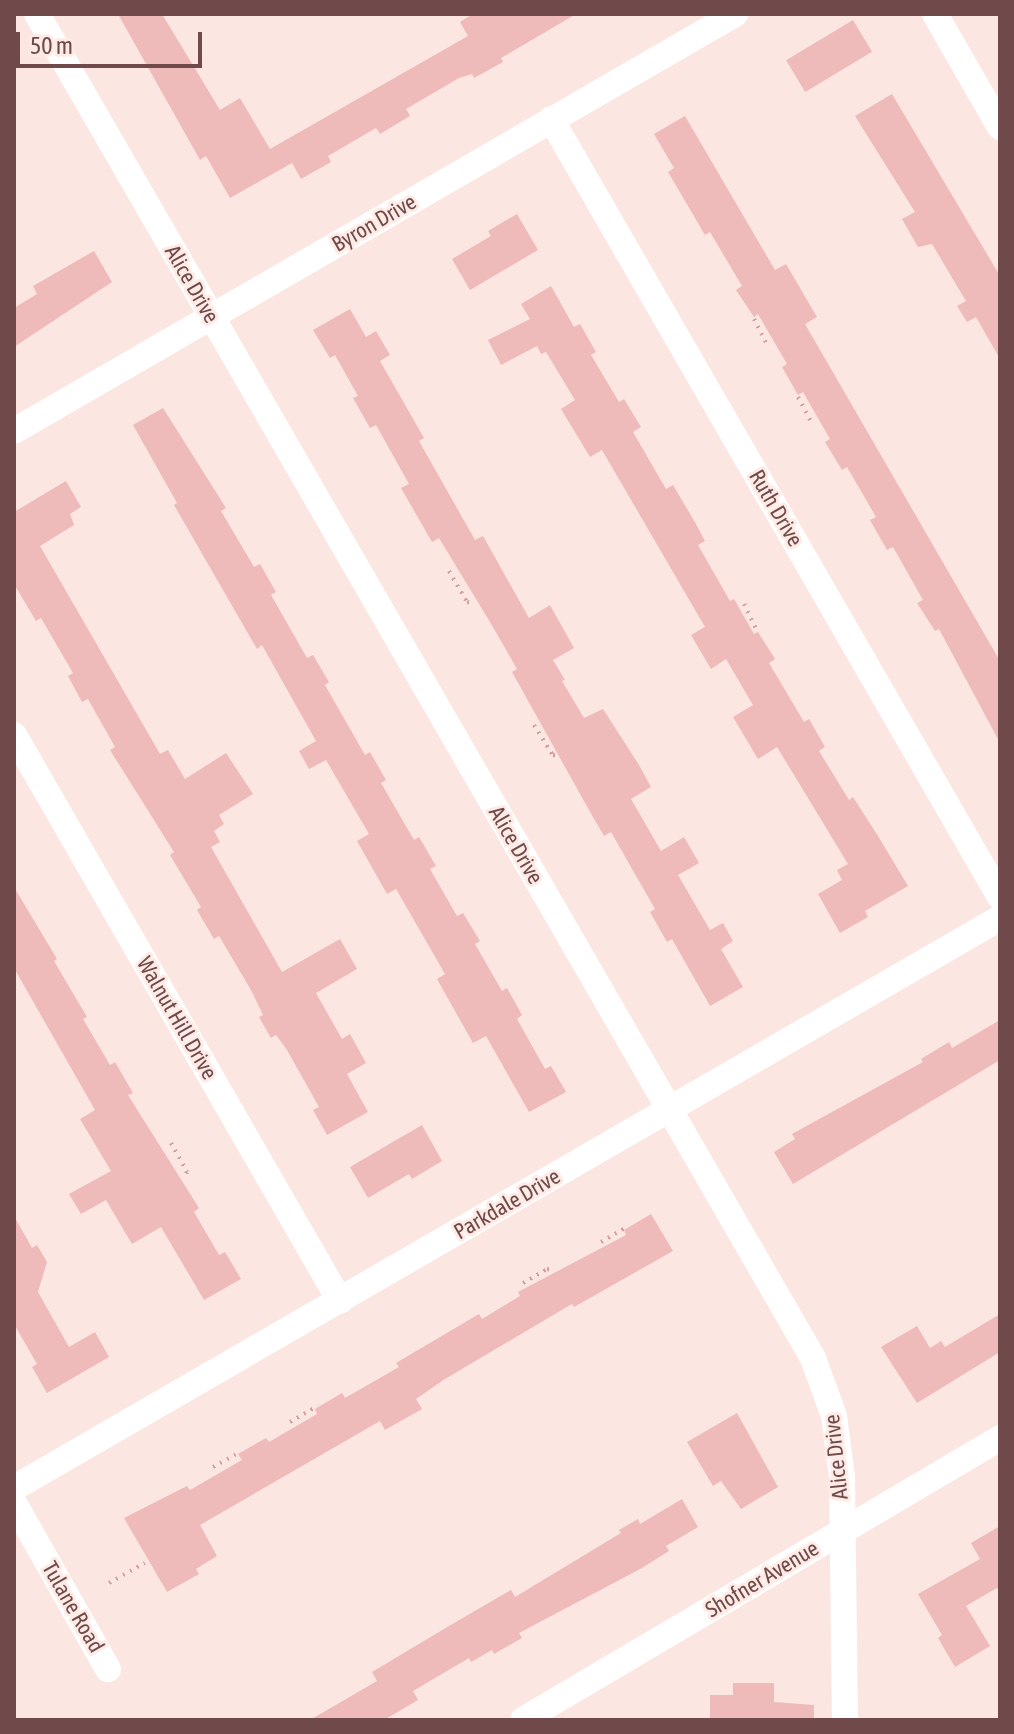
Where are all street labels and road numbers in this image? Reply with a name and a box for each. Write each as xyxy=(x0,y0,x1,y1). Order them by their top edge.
street label: Byron Drive xyxy=(327,188,421,258)
street label: Alice Drive xyxy=(159,240,225,328)
street label: Ruth Drive xyxy=(743,465,809,551)
street label: Alice Drive xyxy=(483,801,549,889)
street label: Walnut Hill Drive xyxy=(131,952,223,1084)
street label: Parkdale Drive xyxy=(449,1163,565,1245)
street label: Alice Drive xyxy=(818,1413,854,1501)
street label: Shofner Avenue xyxy=(701,1535,823,1623)
street label: Tulane Road xyxy=(36,1557,110,1657)

